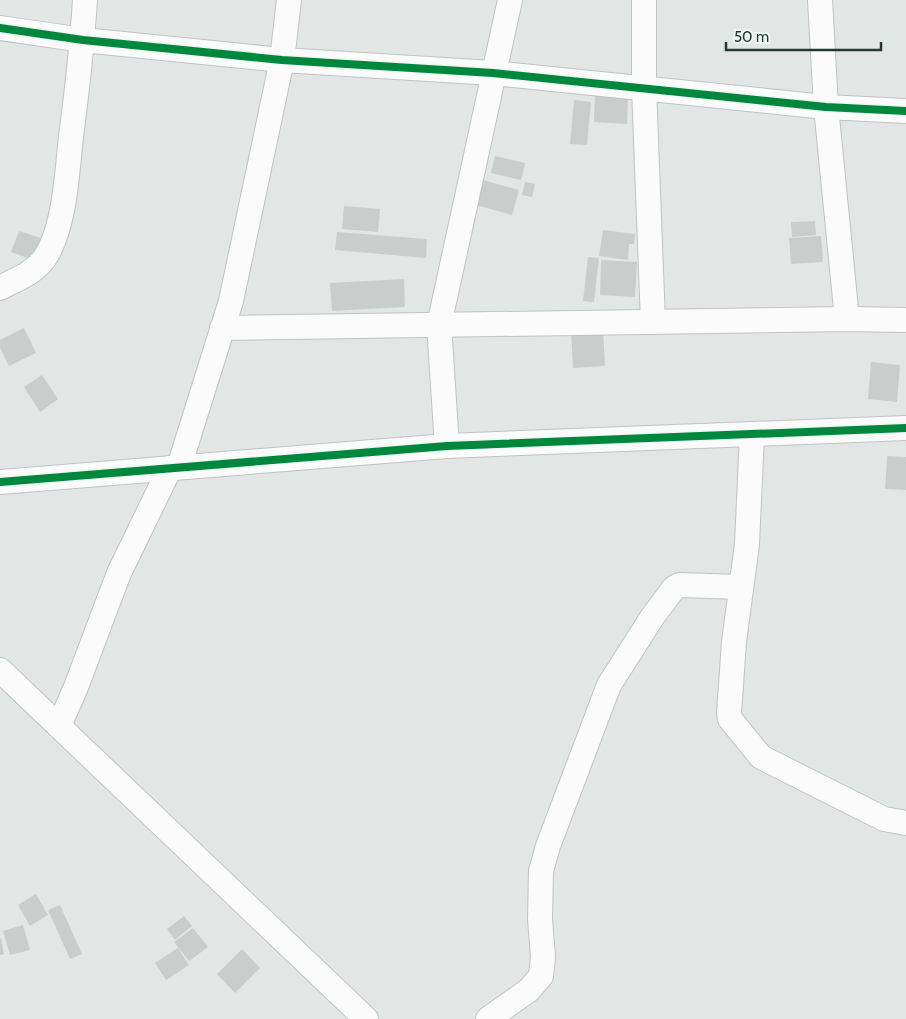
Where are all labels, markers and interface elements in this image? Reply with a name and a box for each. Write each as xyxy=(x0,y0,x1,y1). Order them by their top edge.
scale bar xyxy=(726,20,881,52)
text: 50 m xyxy=(734,28,769,46)

